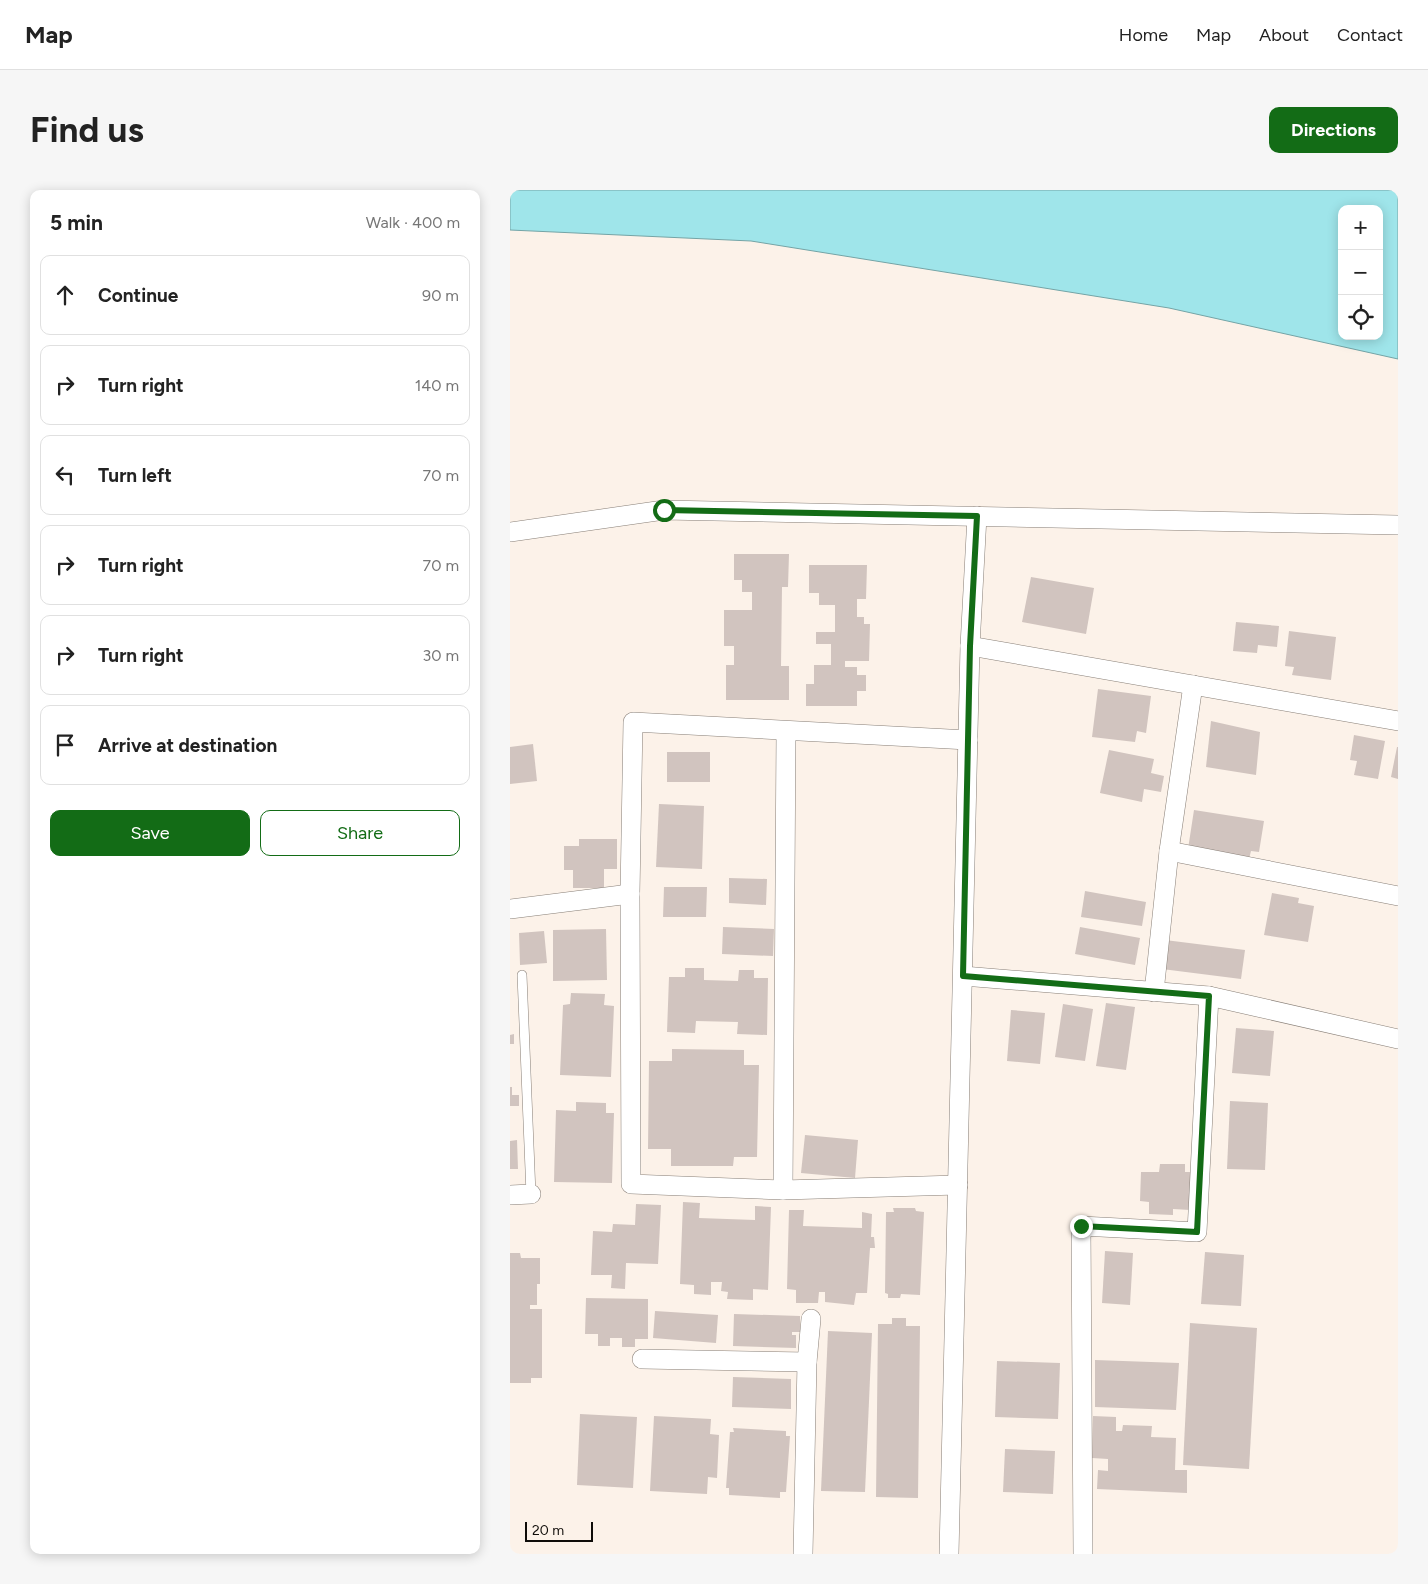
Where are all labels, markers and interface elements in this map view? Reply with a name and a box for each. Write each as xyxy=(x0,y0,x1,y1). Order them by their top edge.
text: Map xyxy=(25,20,73,49)
text: Home xyxy=(1119,24,1168,46)
text: Map xyxy=(1196,24,1231,46)
text: About xyxy=(1259,24,1309,46)
text: Contact xyxy=(1337,24,1403,46)
button: Directions xyxy=(1269,107,1398,153)
text: Find us xyxy=(30,109,144,151)
map controls xyxy=(1338,205,1383,340)
button: + xyxy=(1338,205,1383,250)
text: 5 min xyxy=(50,210,103,235)
text: Walk · 400 m xyxy=(366,213,460,232)
button: − xyxy=(1338,250,1383,295)
icon: ahead xyxy=(51,281,79,309)
text: Continue xyxy=(98,284,178,307)
text: 90 m xyxy=(422,286,459,305)
button: locate xyxy=(1338,295,1383,340)
icon: right xyxy=(51,371,79,399)
text: Turn right xyxy=(98,374,184,397)
text: 140 m xyxy=(415,376,459,395)
icon: left xyxy=(51,461,79,489)
text: Turn left xyxy=(98,464,172,487)
text: 70 m xyxy=(423,466,459,485)
route start xyxy=(653,499,676,522)
icon: right xyxy=(51,551,79,579)
text: Turn right xyxy=(98,554,184,577)
text: 70 m xyxy=(423,556,459,575)
icon: right xyxy=(51,641,79,669)
text: Turn right xyxy=(98,644,184,667)
text: 30 m xyxy=(422,646,459,665)
icon: arrive xyxy=(51,731,79,759)
text: Arrive at destination xyxy=(98,734,277,757)
button: Save xyxy=(50,810,250,856)
button: Share xyxy=(260,810,460,856)
route end xyxy=(1070,1215,1093,1238)
scale bar xyxy=(525,1519,592,1542)
text: 20 m xyxy=(532,1522,564,1539)

